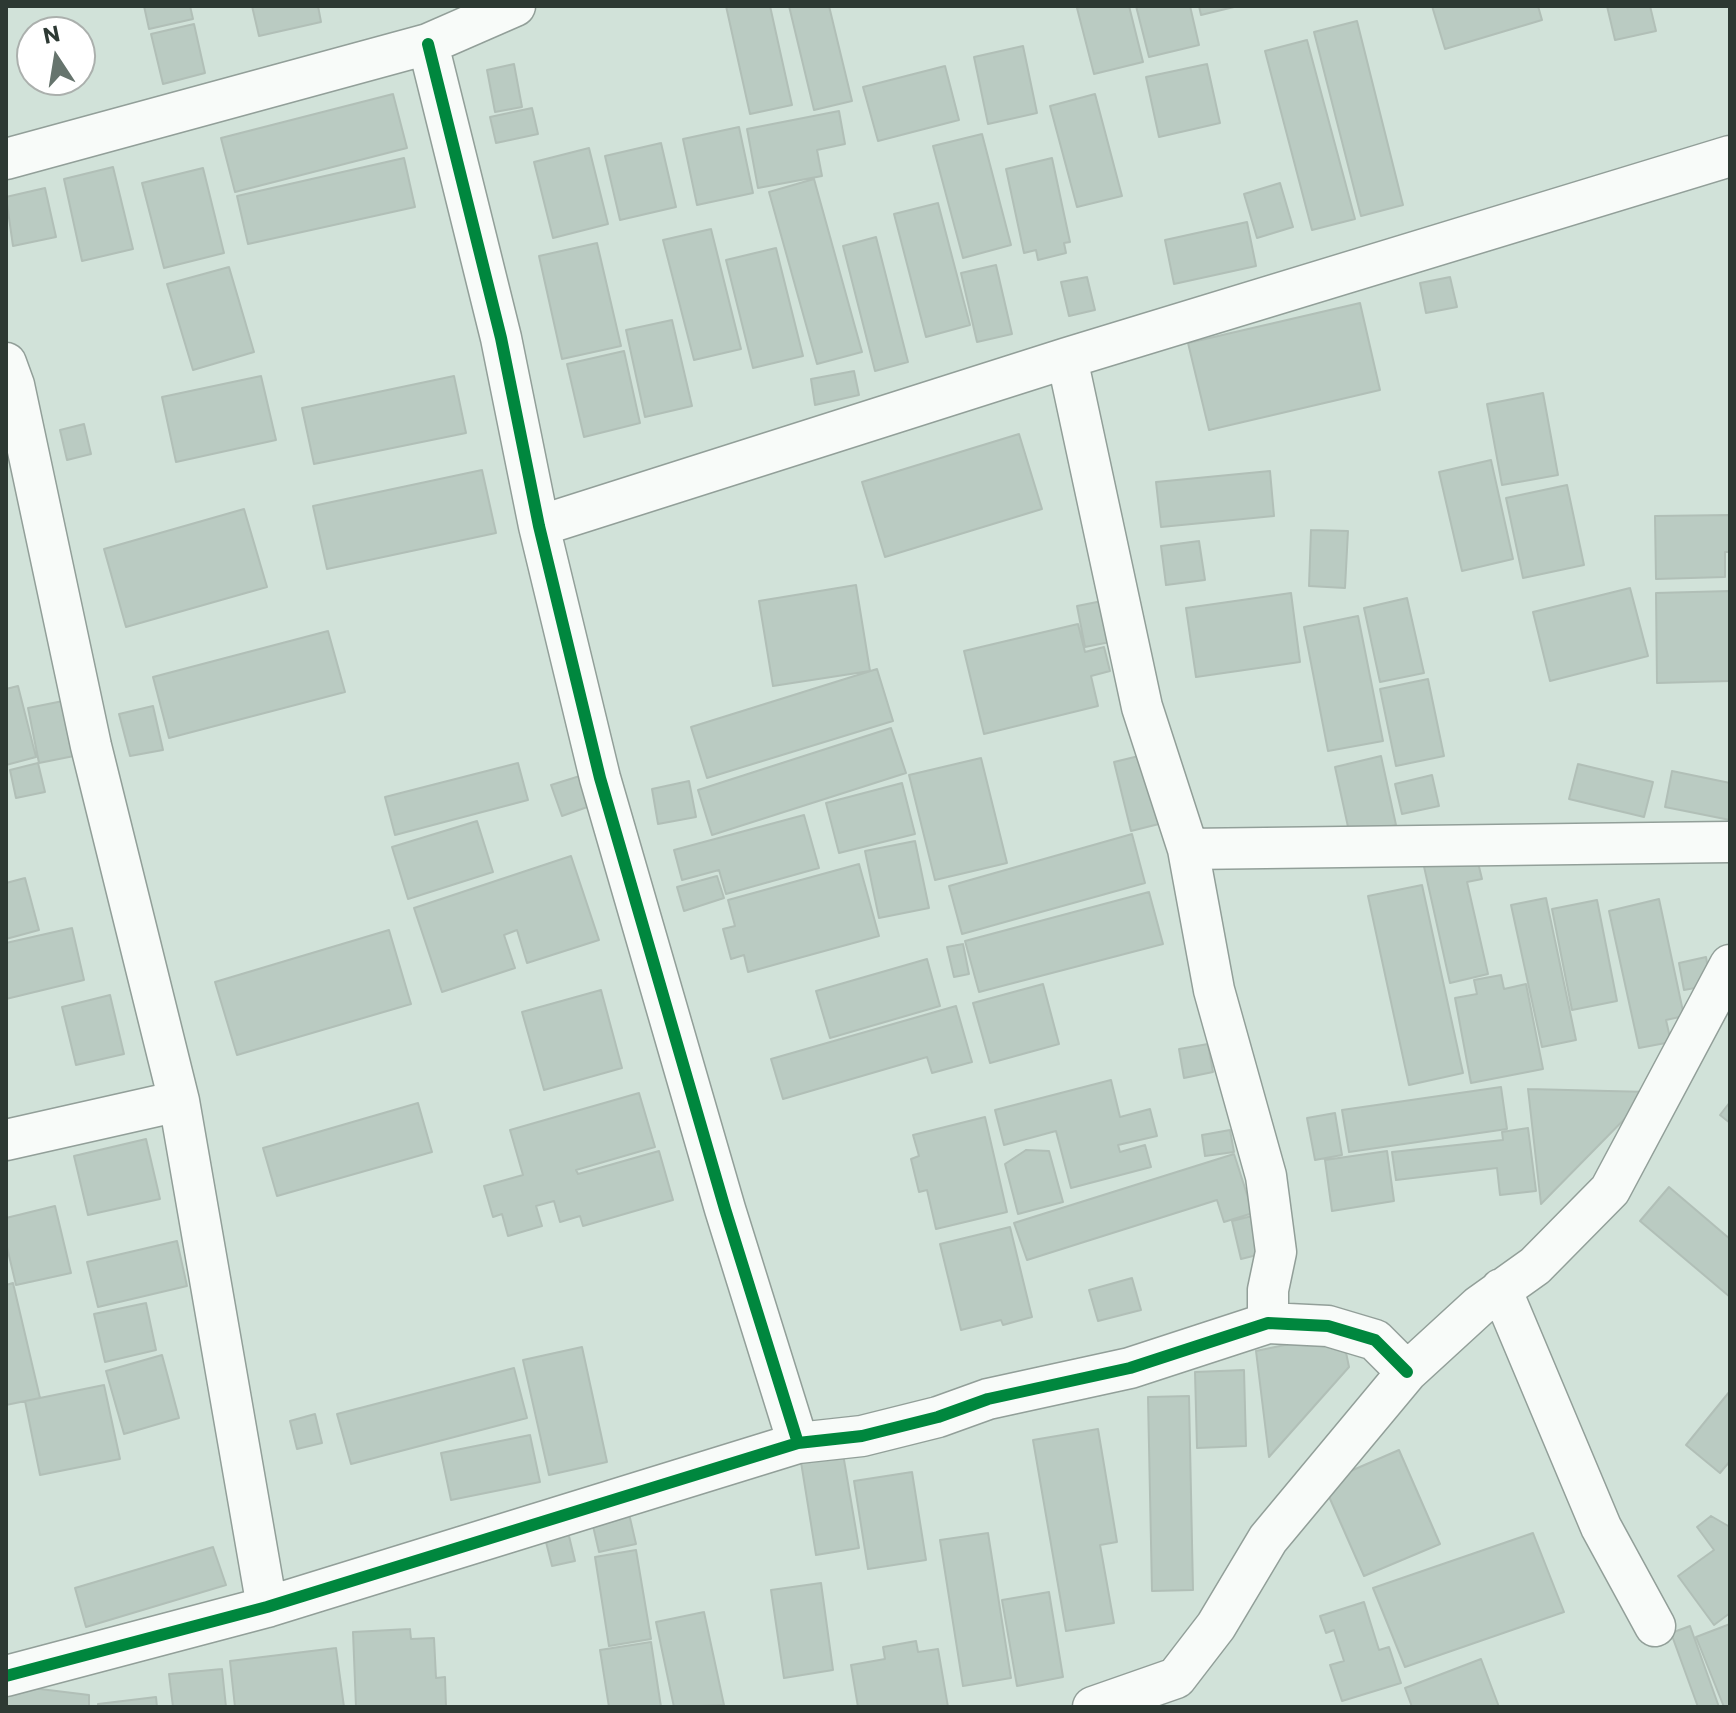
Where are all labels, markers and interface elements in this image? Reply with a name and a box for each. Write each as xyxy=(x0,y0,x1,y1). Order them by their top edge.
north arrow xyxy=(16,16,96,96)
text: N xyxy=(40,19,62,49)

